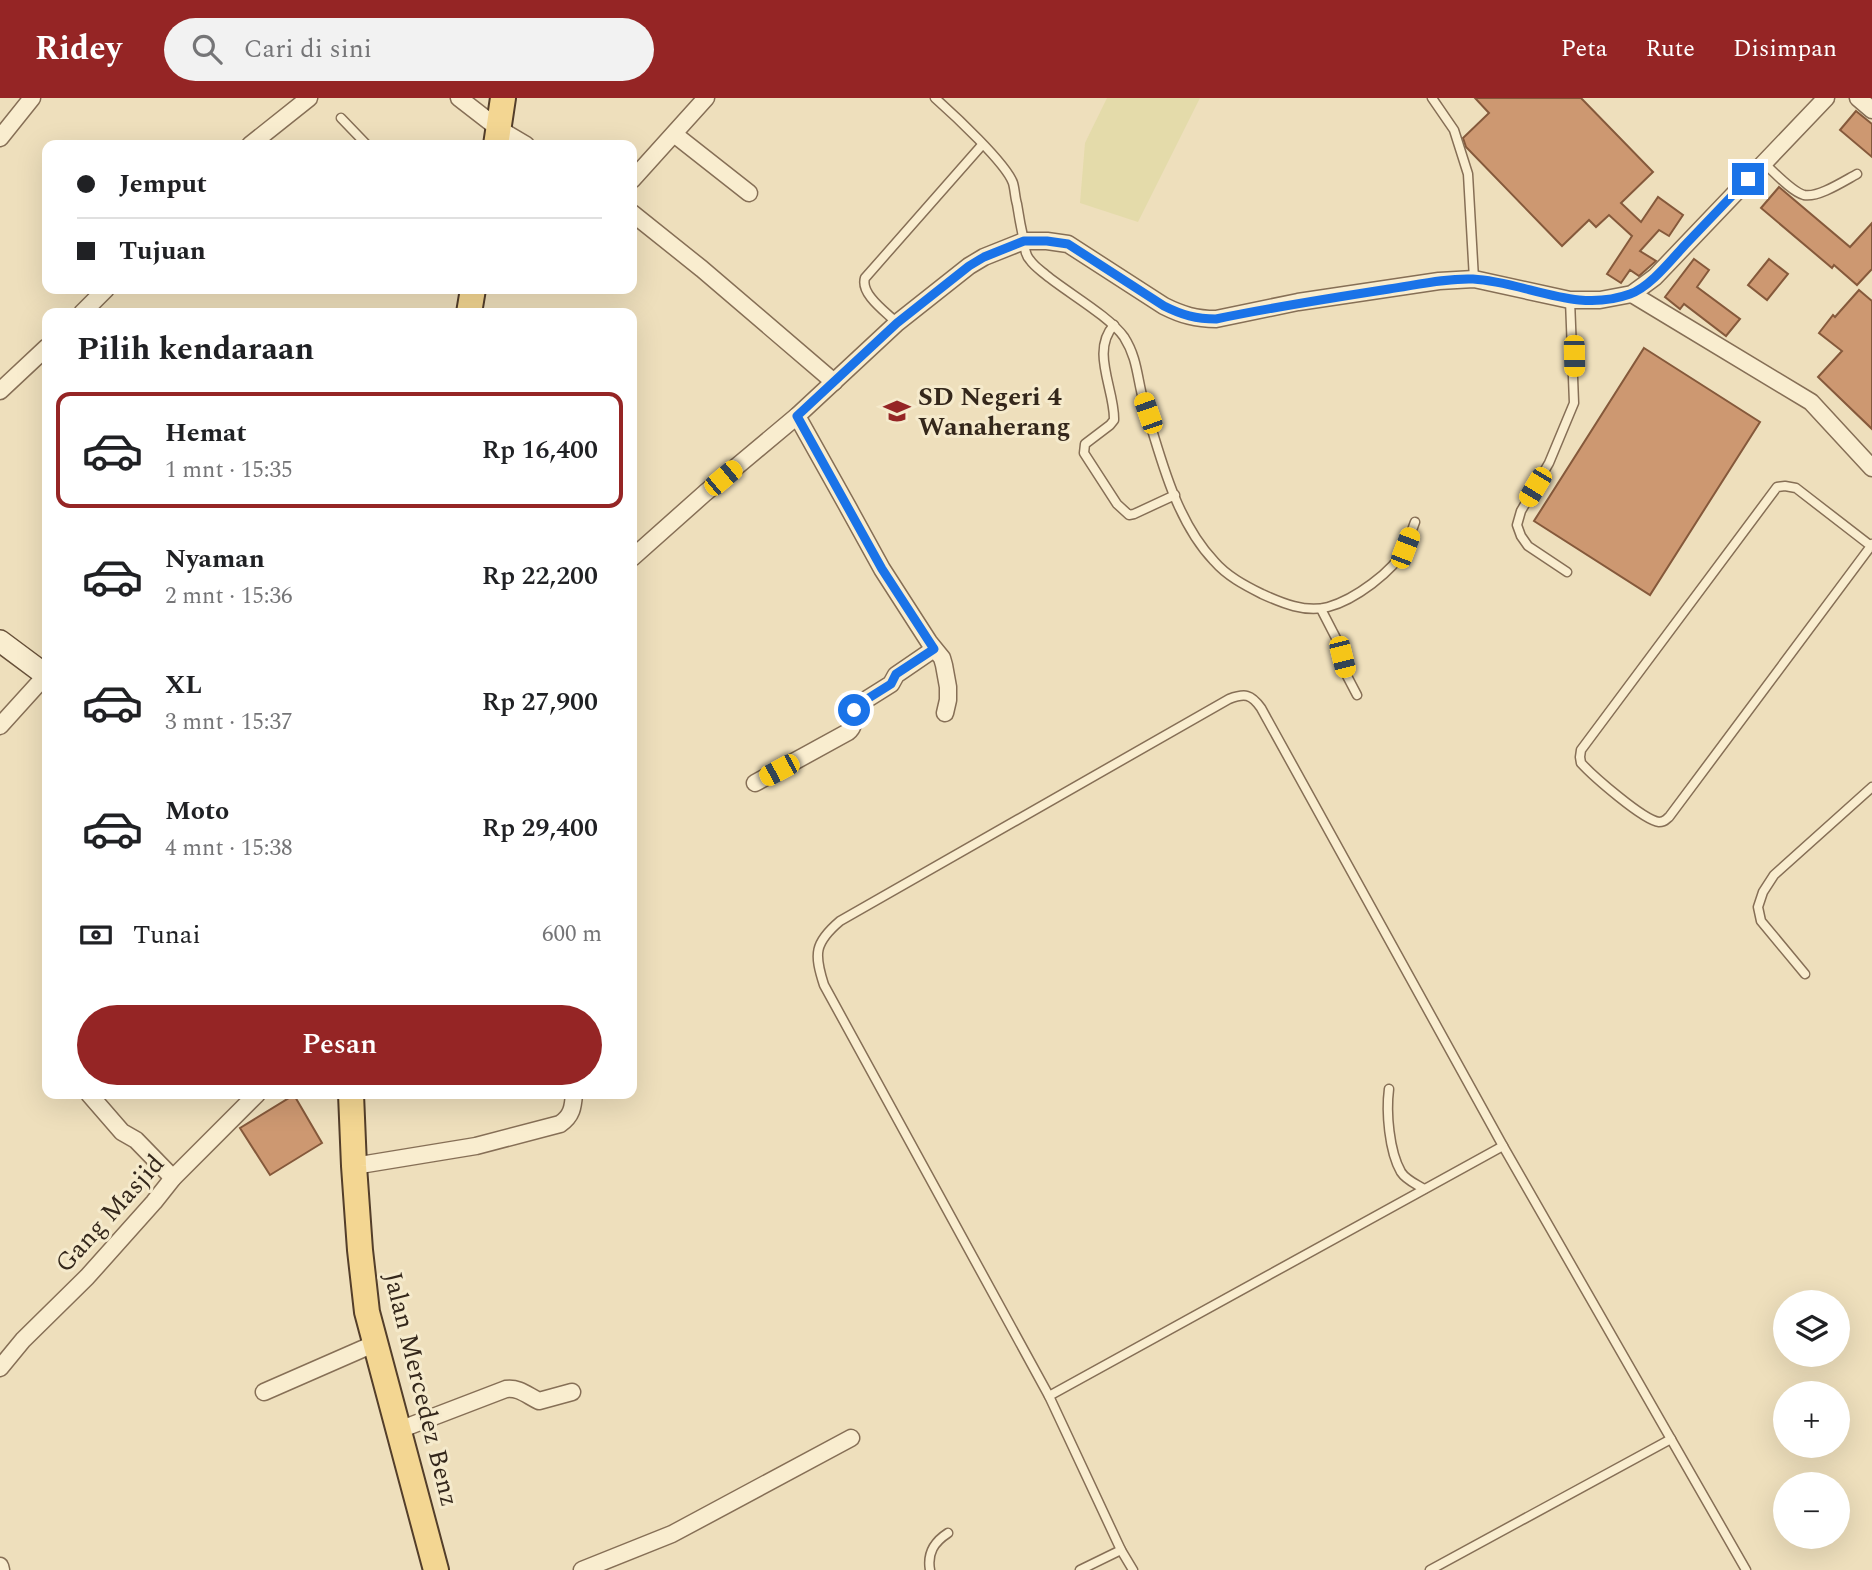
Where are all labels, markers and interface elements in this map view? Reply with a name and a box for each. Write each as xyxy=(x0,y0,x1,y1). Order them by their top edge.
search box xyxy=(164,18,654,81)
text: Ridey xyxy=(35,24,122,74)
text: Cari di sini xyxy=(244,29,372,69)
icon: search xyxy=(188,30,226,68)
text: Peta xyxy=(1561,31,1607,67)
text: Rute xyxy=(1645,31,1695,67)
text: Disimpan xyxy=(1733,31,1837,67)
route end xyxy=(1732,163,1764,195)
text: Jemput xyxy=(119,164,207,204)
text: Tujuan xyxy=(119,231,206,271)
text: Pilih kendaraan xyxy=(77,325,314,374)
car xyxy=(1564,335,1585,377)
place label: SD Negeri 4 Wanaherang xyxy=(918,377,1071,447)
car xyxy=(1132,390,1165,436)
school or university icon: SD Negeri 4 Wanaherang xyxy=(882,396,912,426)
text: Hemat xyxy=(165,413,246,453)
icon: car xyxy=(81,419,144,482)
text: Rp 16,400 xyxy=(482,430,598,470)
text: 1 mnt · 15:35 xyxy=(165,453,293,488)
car xyxy=(701,456,746,500)
car xyxy=(1516,464,1555,510)
car xyxy=(1388,525,1423,571)
text: Nyaman xyxy=(165,539,265,579)
icon: car xyxy=(81,545,144,608)
text: Rp 22,200 xyxy=(482,556,598,596)
text: 2 mnt · 15:36 xyxy=(165,579,293,614)
car xyxy=(1327,634,1358,680)
text: XL xyxy=(165,665,202,705)
icon: car xyxy=(81,671,144,734)
text: Rp 27,900 xyxy=(482,682,598,722)
route start xyxy=(838,694,870,726)
text: 3 mnt · 15:37 xyxy=(165,705,293,740)
car xyxy=(756,751,803,789)
text: Moto xyxy=(165,791,229,831)
icon: car xyxy=(81,797,144,860)
text: Rp 29,400 xyxy=(482,808,598,848)
text: 4 mnt · 15:38 xyxy=(165,831,293,866)
text: Tunai xyxy=(133,915,201,955)
icon: cash xyxy=(77,916,115,954)
text: 600 m xyxy=(542,917,602,952)
button: Pesan xyxy=(77,1005,602,1085)
street label: Gang Masjid xyxy=(45,1145,174,1282)
street label: Jalan Mercedez Benz xyxy=(373,1268,470,1511)
map controls xyxy=(1773,1290,1850,1549)
button: layers xyxy=(1773,1290,1850,1367)
button: + xyxy=(1773,1381,1850,1458)
button: − xyxy=(1773,1472,1850,1549)

